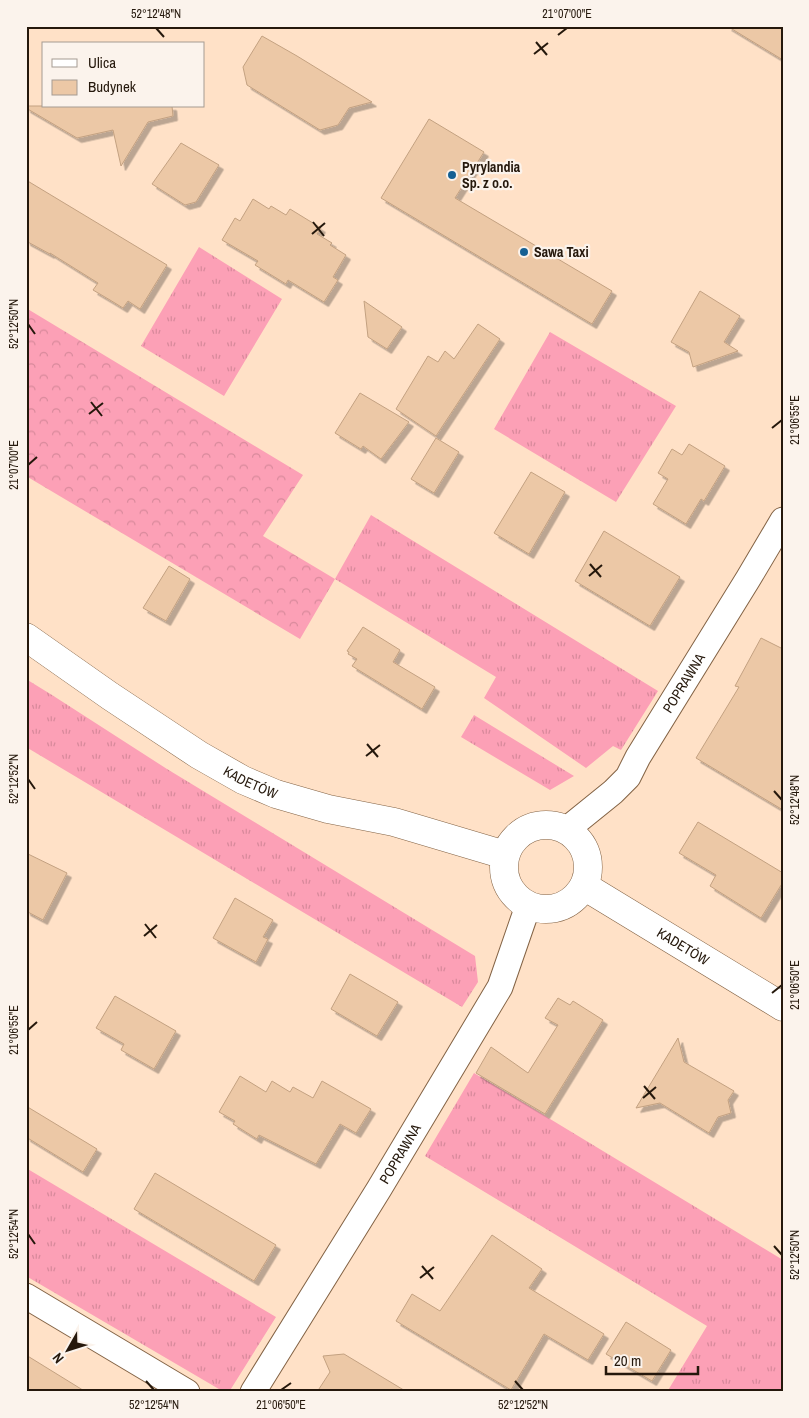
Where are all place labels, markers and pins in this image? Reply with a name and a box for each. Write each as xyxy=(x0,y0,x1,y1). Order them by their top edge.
place label: Pyrylandia Sp. z o.o. xyxy=(462,158,521,192)
marker: Pyrylandia Sp. z o.o. xyxy=(446,169,458,181)
place label: Sawa Taxi xyxy=(534,243,589,261)
marker: Sawa Taxi xyxy=(518,246,530,258)

